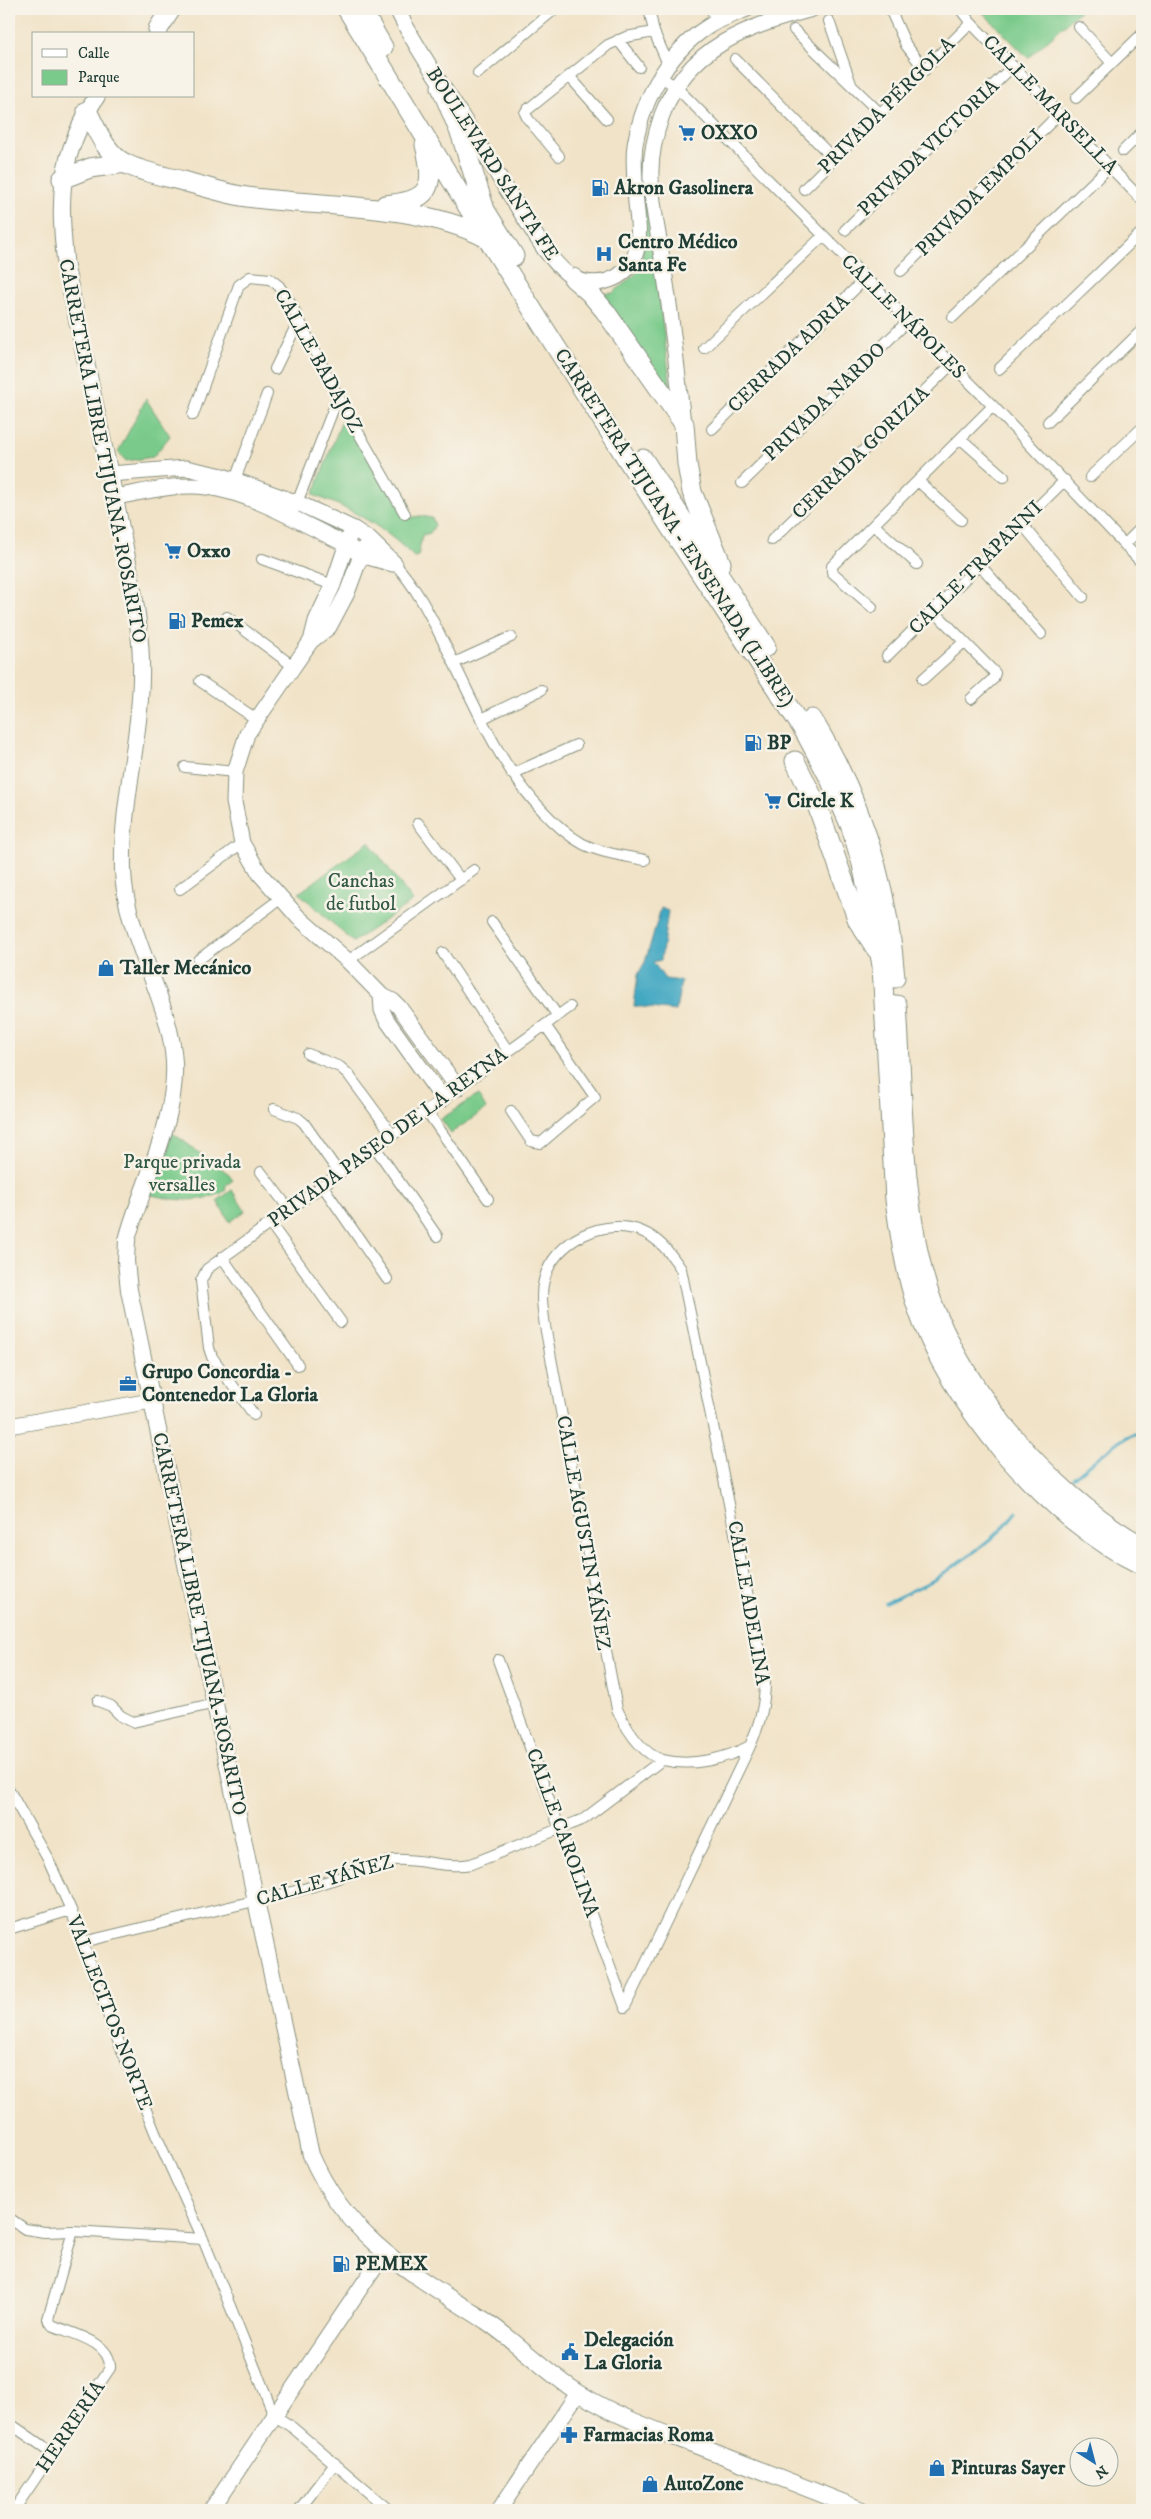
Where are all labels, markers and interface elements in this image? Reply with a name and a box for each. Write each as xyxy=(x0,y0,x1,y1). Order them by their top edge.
street label: CALLE MARSELLA xyxy=(977,30,1123,180)
legend xyxy=(32,32,195,98)
street label: PRIVADA PÉRGOLA xyxy=(813,32,961,180)
text: Calle xyxy=(78,44,110,63)
street label: BOULEVARD SANTA FE xyxy=(420,63,564,265)
text: Parque xyxy=(78,68,119,87)
street label: PRIVADA VICTORIA xyxy=(853,74,1005,222)
place label: OXXO xyxy=(701,121,758,146)
supermarket icon: OXXO xyxy=(677,123,697,143)
street label: PRIVADA EMPOLI xyxy=(911,124,1049,262)
place label: Akron Gasolinera xyxy=(613,176,754,201)
fuel station icon: Akron Gasolinera xyxy=(590,178,610,198)
place label: Centro Médico Santa Fe xyxy=(618,230,738,278)
hospital icon: Centro Médico Santa Fe xyxy=(594,244,614,264)
street label: CALLE NÁPOLES xyxy=(835,249,971,385)
street label: CARRETERA LIBRE TIJUANA-ROSARITO xyxy=(52,257,152,645)
street label: CALLE BADAJOZ xyxy=(268,285,368,437)
street label: CERRADA ADRIA xyxy=(723,289,855,419)
street label: PRIVADA NARDO xyxy=(759,337,891,467)
street label: CARRETERA TIJUANA - ENSENADA (LIBRE) xyxy=(548,344,800,712)
street label: CERRADA GORIZIA xyxy=(787,381,935,525)
street label: CALLE TRAPANNI xyxy=(904,496,1048,640)
place label: Oxxo xyxy=(187,539,231,564)
supermarket icon: Oxxo xyxy=(163,541,183,561)
place label: Pemex xyxy=(191,609,244,634)
fuel station icon: Pemex xyxy=(167,611,187,631)
place label: BP xyxy=(767,731,792,756)
fuel station icon: BP xyxy=(743,733,763,753)
place label: Circle K xyxy=(787,789,855,814)
supermarket icon: Circle K xyxy=(763,791,783,811)
park label: Canchas de futbol xyxy=(326,869,396,917)
place label: Taller Mecánico xyxy=(119,956,251,981)
shop icon: Taller Mecánico xyxy=(96,958,116,978)
street label: PRIVADA PASEO DE LA REYNA xyxy=(263,1042,513,1233)
park label: Parque privada versalles xyxy=(123,1150,241,1198)
place label: Grupo Concordia - Contenedor La Gloria xyxy=(142,1360,318,1408)
office icon: Grupo Concordia - Contenedor La Gloria xyxy=(118,1374,138,1394)
street label: CALLE AGUSTIN YÁÑEZ xyxy=(550,1413,617,1653)
street label: CARRETERA LIBRE TIJUANA-ROSARITO xyxy=(146,1430,252,1818)
street label: CALLE ADELINA xyxy=(721,1519,775,1687)
street label: CALLE CAROLINA xyxy=(520,1745,604,1921)
street label: CALLE YÁÑEZ xyxy=(253,1848,397,1913)
street label: VALLECITOS NORTE xyxy=(60,1911,158,2114)
place label: PEMEX xyxy=(355,2252,428,2277)
fuel station icon: PEMEX xyxy=(331,2254,351,2274)
place label: Delegación La Gloria xyxy=(584,2328,674,2376)
public building icon: Delegación La Gloria xyxy=(560,2342,580,2362)
street label: HERRERÍA xyxy=(30,2375,111,2478)
place label: Farmacias Roma xyxy=(583,2423,714,2448)
pharmacy icon: Farmacias Roma xyxy=(559,2425,579,2445)
north arrow xyxy=(1068,2436,1118,2486)
place label: Pinturas Sayer xyxy=(951,2456,1066,2481)
shop icon: Pinturas Sayer xyxy=(927,2458,947,2478)
text: N xyxy=(1091,2461,1111,2483)
place label: AutoZone xyxy=(663,2472,744,2497)
shop icon: AutoZone xyxy=(640,2474,660,2494)

